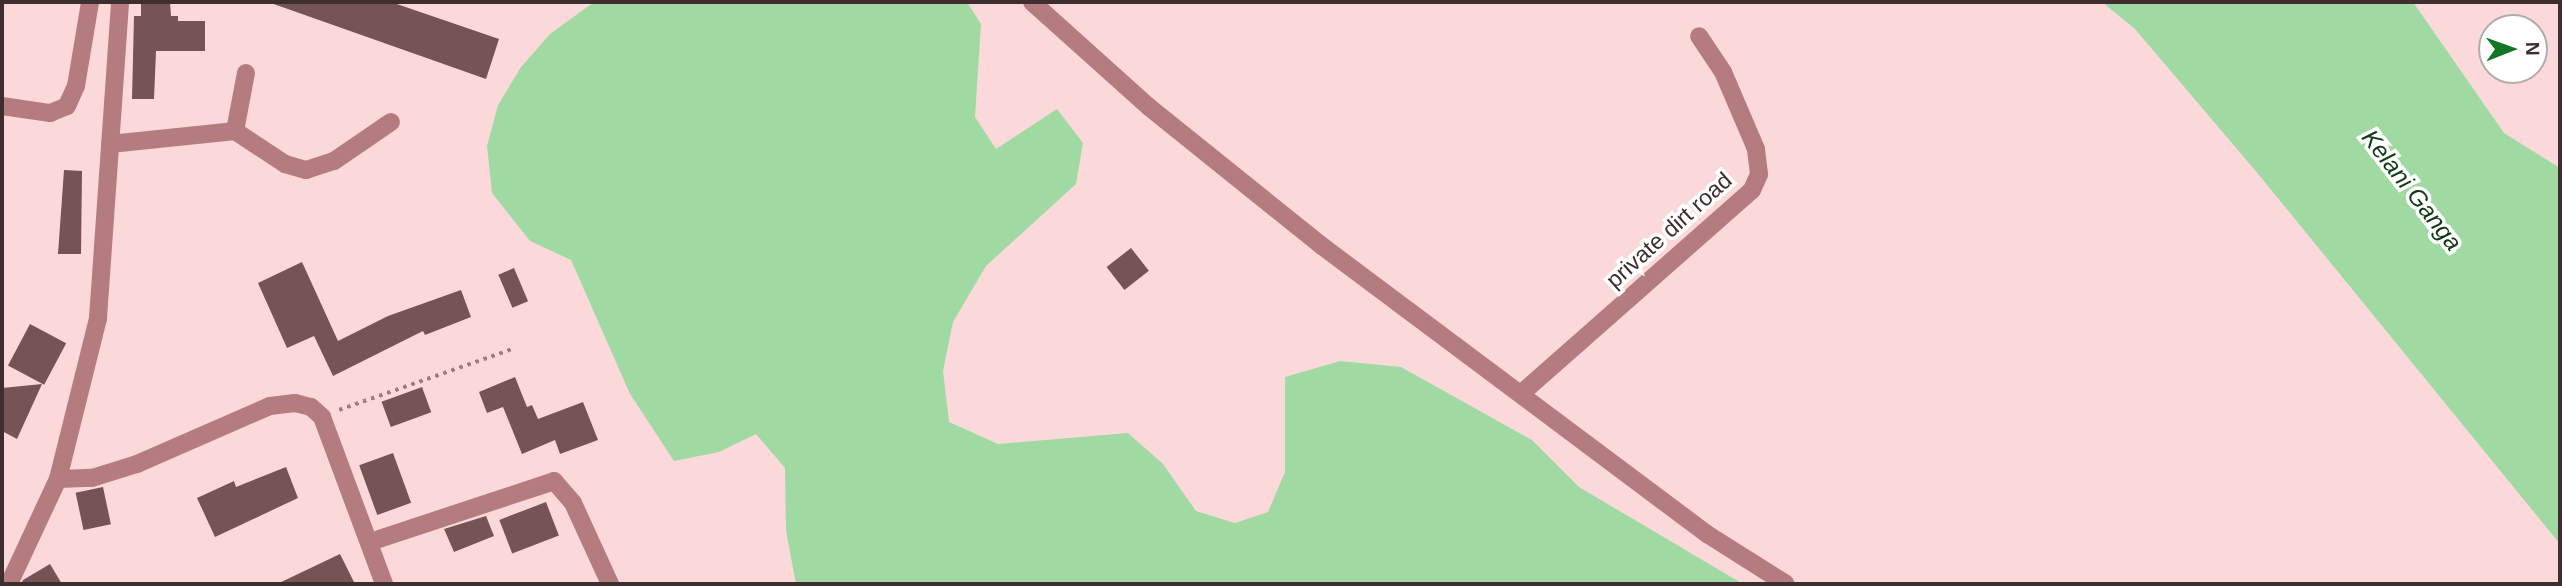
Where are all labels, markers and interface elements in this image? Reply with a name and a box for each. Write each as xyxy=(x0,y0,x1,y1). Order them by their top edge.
north arrow xyxy=(2478,14,2548,84)
text: N xyxy=(2522,42,2543,56)
water label: Kelani Ganga xyxy=(2356,124,2468,256)
street label: private dirt road xyxy=(1600,166,1738,294)

